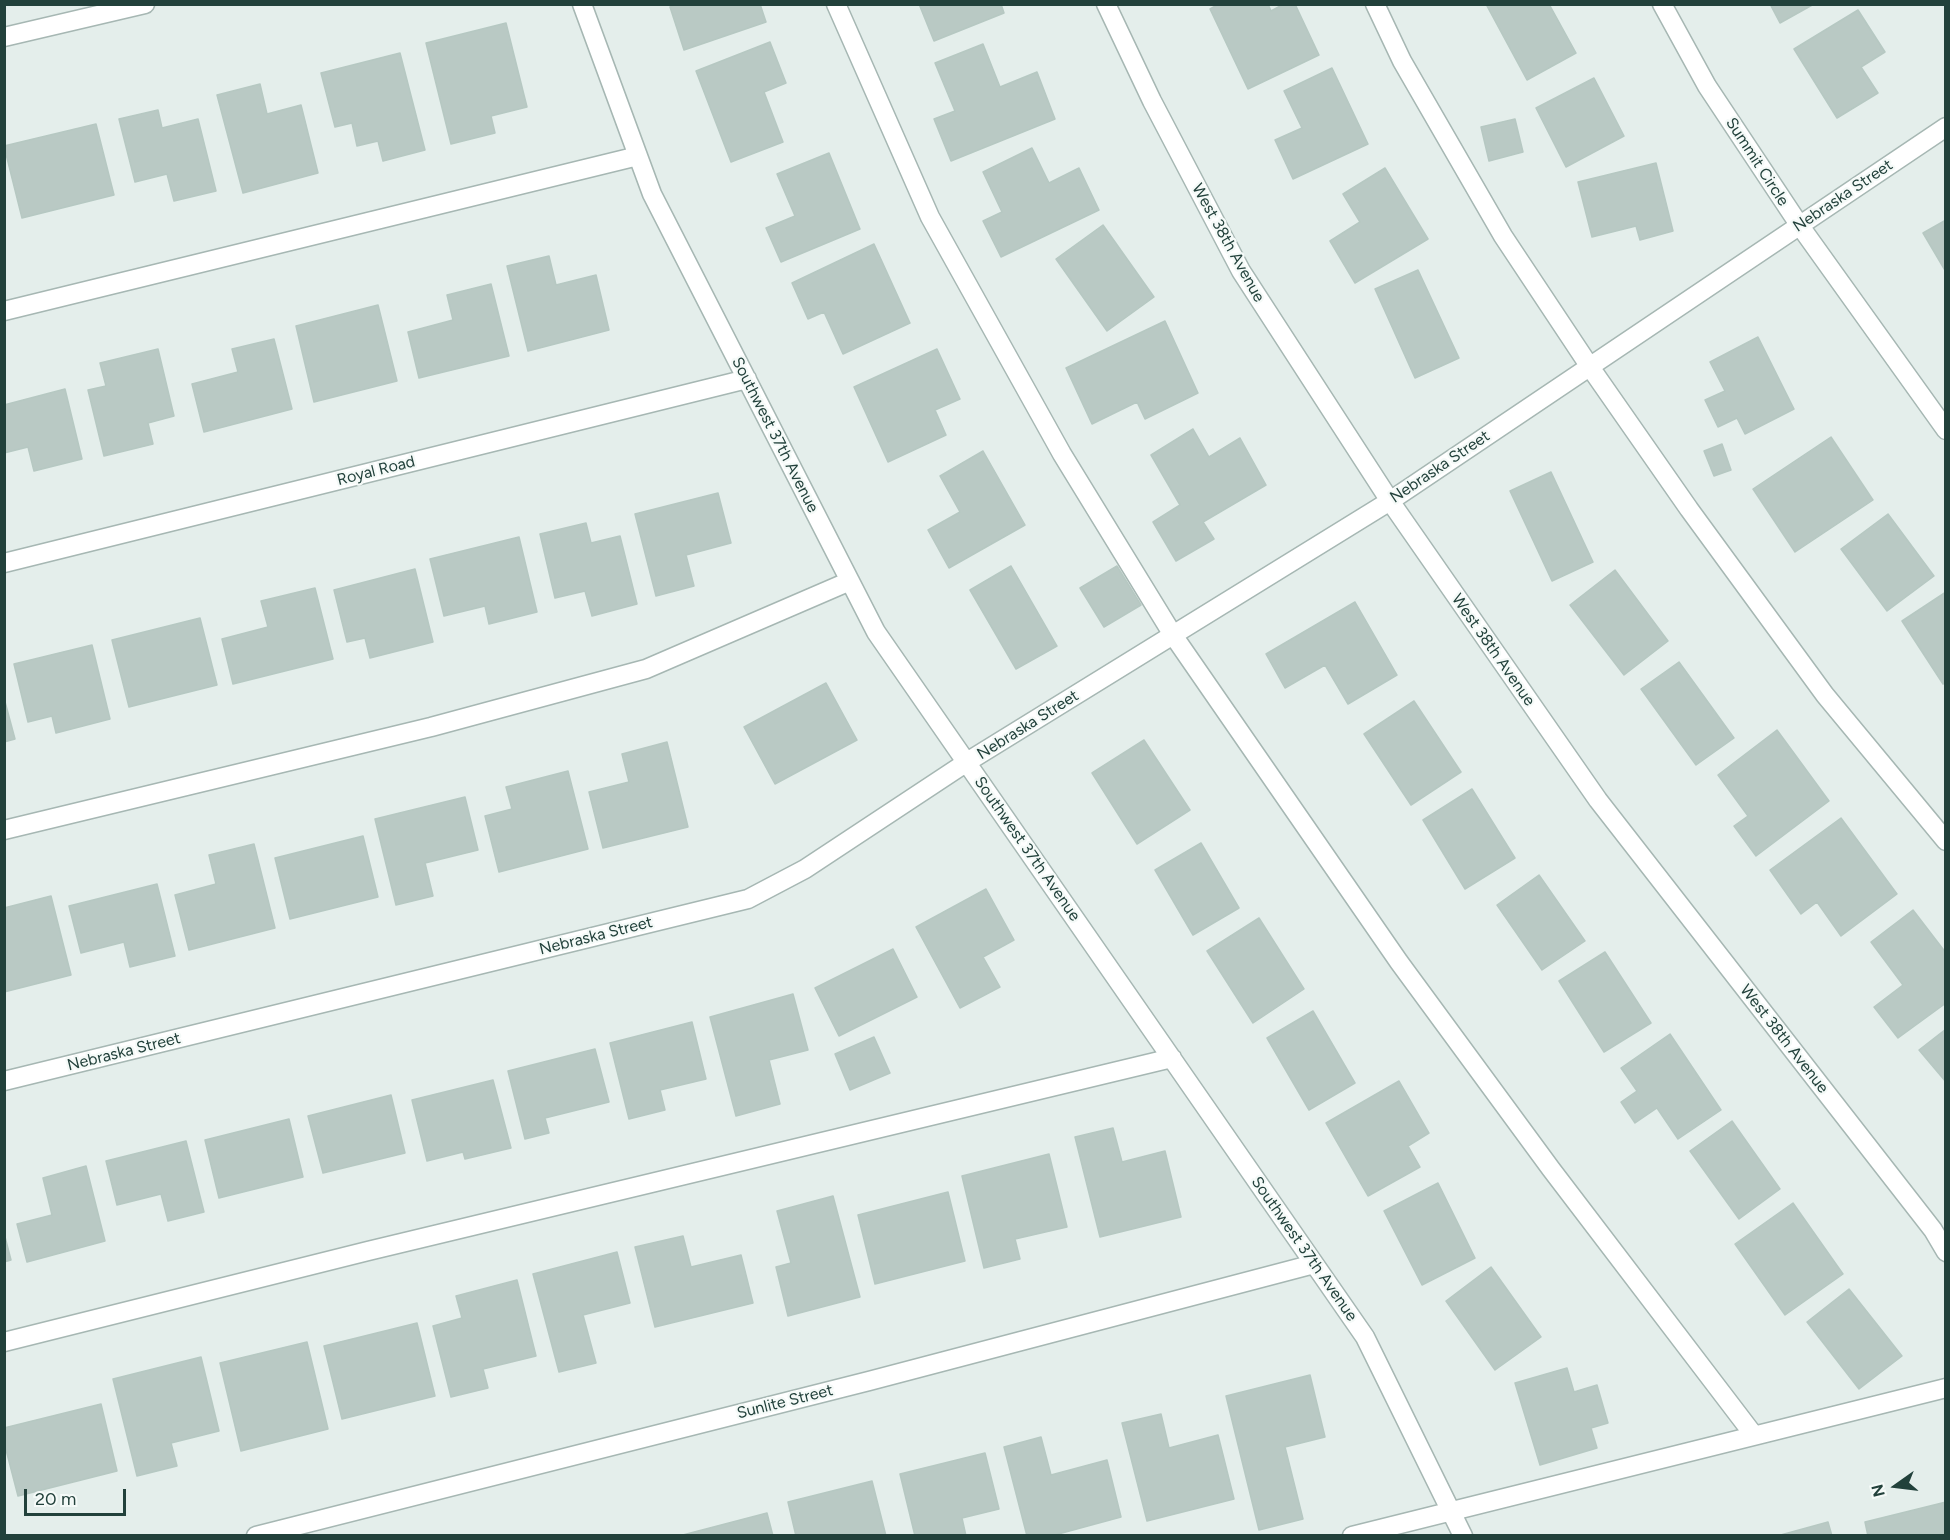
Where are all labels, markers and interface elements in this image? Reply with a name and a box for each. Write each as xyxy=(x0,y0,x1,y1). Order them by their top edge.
street label: Summit Circle xyxy=(1721,114,1793,210)
street label: Nebraska Street xyxy=(1790,156,1896,236)
street label: West 38th Avenue xyxy=(1187,180,1269,306)
street label: Southwest 37th Avenue xyxy=(727,354,823,516)
street label: Nebraska Street xyxy=(1387,427,1493,507)
street label: Royal Road xyxy=(335,452,417,490)
street label: West 38th Avenue xyxy=(1447,590,1539,710)
street label: Nebraska Street xyxy=(974,686,1082,764)
street label: Southwest 37th Avenue xyxy=(970,773,1084,925)
street label: Nebraska Street xyxy=(537,913,655,959)
street label: West 38th Avenue xyxy=(1736,981,1832,1097)
street label: Nebraska Street xyxy=(65,1029,183,1075)
street label: Southwest 37th Avenue xyxy=(1247,1173,1361,1325)
street label: Sunlite Street xyxy=(735,1381,835,1423)
north arrow xyxy=(1866,1456,1926,1516)
scale bar xyxy=(27,1477,129,1515)
text: N xyxy=(1867,1482,1889,1499)
text: 20 m xyxy=(35,1488,76,1510)

